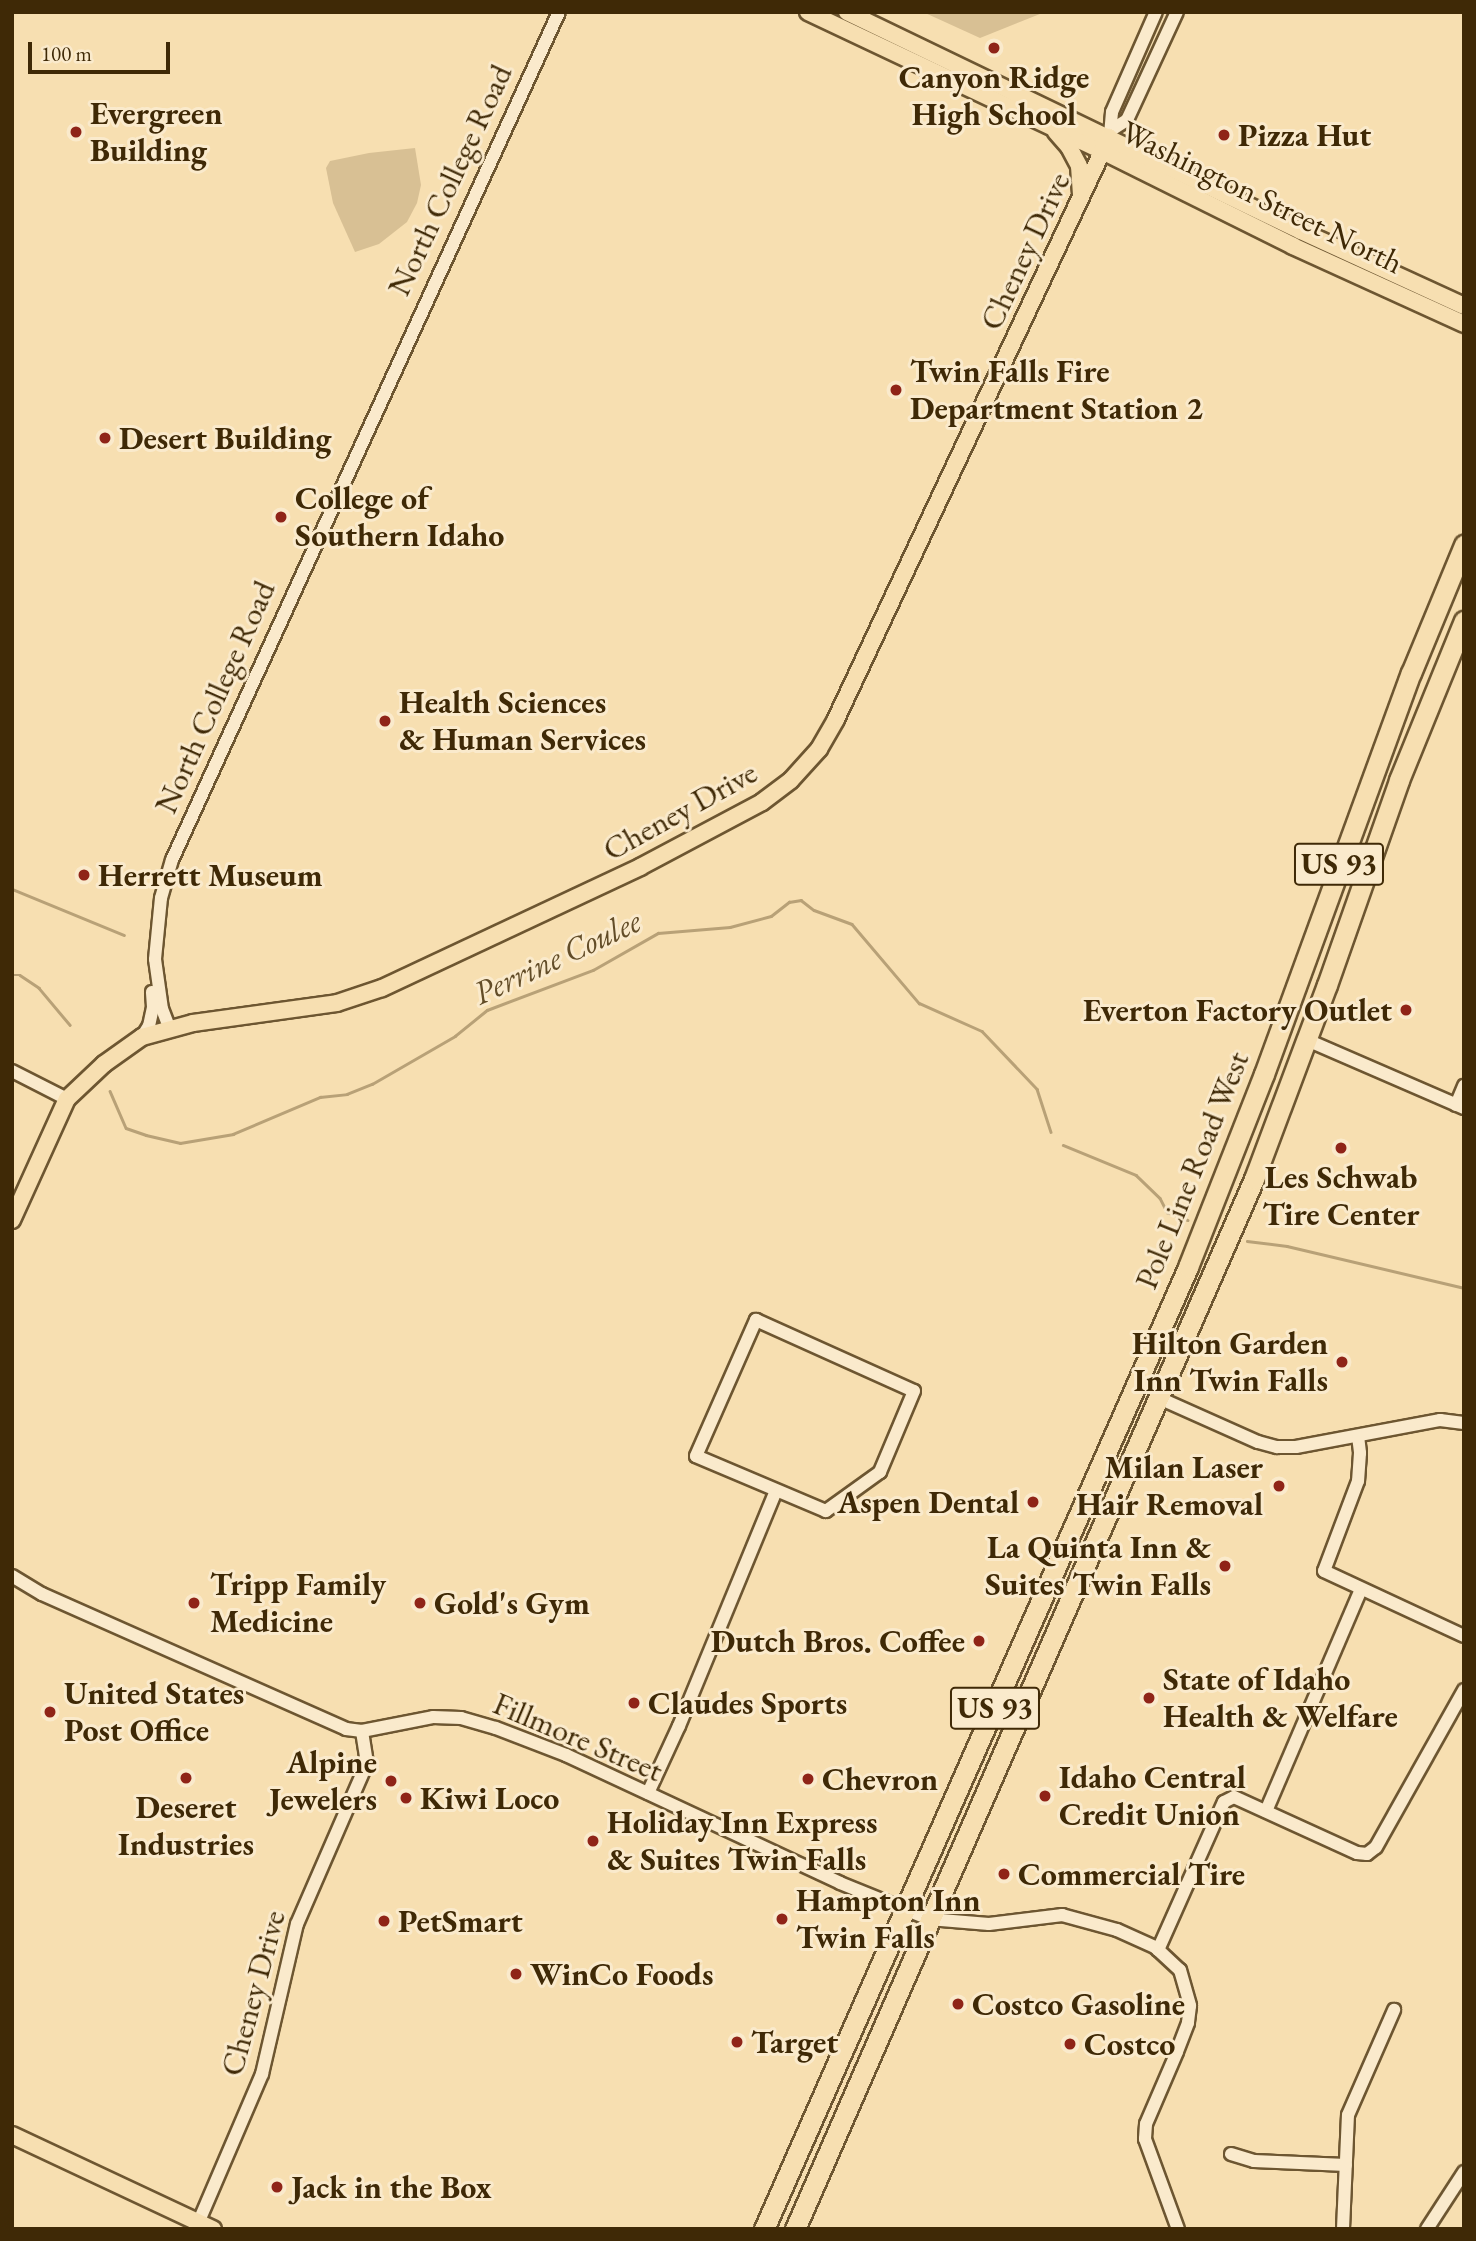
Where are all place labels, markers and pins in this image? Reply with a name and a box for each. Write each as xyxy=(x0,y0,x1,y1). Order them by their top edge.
marker: Canyon Ridge High School xyxy=(986,40,1002,56)
place label: Canyon Ridge High School xyxy=(899,59,1089,134)
place label: Evergreen Building xyxy=(90,95,223,170)
place label: Pizza Hut xyxy=(1238,116,1371,154)
marker: Evergreen Building xyxy=(68,124,84,140)
marker: Pizza Hut xyxy=(1216,127,1232,143)
place label: Twin Falls Fire Department Station 2 xyxy=(910,353,1203,428)
marker: Twin Falls Fire Department Station 2 xyxy=(888,382,904,398)
place label: Desert Building xyxy=(119,419,331,457)
marker: Desert Building xyxy=(97,430,113,446)
place label: College of Southern Idaho xyxy=(295,480,504,555)
marker: College of Southern Idaho xyxy=(273,509,289,525)
place label: Health Sciences & Human Services xyxy=(399,684,646,759)
marker: Health Sciences & Human Services xyxy=(377,713,393,729)
place label: Herrett Museum xyxy=(98,856,323,894)
marker: Herrett Museum xyxy=(76,867,92,883)
place label: Everton Factory Outlet xyxy=(1083,991,1392,1029)
marker: Everton Factory Outlet xyxy=(1398,1002,1414,1018)
marker: Les Schwab Tire Center xyxy=(1333,1140,1349,1156)
place label: Les Schwab Tire Center xyxy=(1262,1159,1420,1234)
place label: Hilton Garden Inn Twin Falls xyxy=(1132,1325,1328,1400)
marker: Hilton Garden Inn Twin Falls xyxy=(1334,1354,1350,1370)
place label: Milan Laser Hair Removal xyxy=(1076,1449,1263,1524)
marker: Milan Laser Hair Removal xyxy=(1269,1476,1289,1496)
place label: Aspen Dental xyxy=(837,1483,1019,1521)
marker: Aspen Dental xyxy=(1025,1494,1041,1510)
place label: La Quinta Inn & Suites Twin Falls xyxy=(985,1529,1211,1604)
marker: La Quinta Inn & Suites Twin Falls xyxy=(1217,1558,1233,1574)
place label: Tripp Family Medicine xyxy=(210,1566,386,1641)
place label: Gold's Gym xyxy=(434,1584,590,1622)
marker: Tripp Family Medicine xyxy=(184,1593,204,1613)
marker: Gold's Gym xyxy=(412,1595,428,1611)
place label: Dutch Bros. Coffee xyxy=(711,1622,965,1660)
marker: Dutch Bros. Coffee xyxy=(971,1633,987,1649)
place label: State of Idaho Health & Welfare xyxy=(1163,1661,1398,1736)
place label: United States Post Office xyxy=(64,1675,244,1750)
place label: Claudes Sports xyxy=(648,1684,847,1722)
marker: State of Idaho Health & Welfare xyxy=(1141,1690,1157,1706)
marker: Claudes Sports xyxy=(626,1695,642,1711)
marker: United States Post Office xyxy=(42,1704,58,1720)
place label: Alpine Jewelers xyxy=(269,1744,377,1819)
place label: Idaho Central Credit Union xyxy=(1059,1759,1246,1834)
place label: Chevron xyxy=(822,1760,938,1798)
marker: Deseret Industries xyxy=(178,1770,194,1786)
marker: Chevron xyxy=(800,1771,816,1787)
marker: Alpine Jewelers xyxy=(383,1773,399,1789)
place label: Kiwi Loco xyxy=(420,1779,559,1817)
marker: Idaho Central Credit Union xyxy=(1037,1788,1053,1804)
place label: Deseret Industries xyxy=(118,1789,254,1864)
marker: Kiwi Loco xyxy=(398,1790,414,1806)
place label: Holiday Inn Express & Suites Twin Falls xyxy=(607,1804,878,1879)
marker: Holiday Inn Express & Suites Twin Falls xyxy=(585,1833,601,1849)
place label: Commercial Tire xyxy=(1018,1855,1245,1893)
marker: Commercial Tire xyxy=(996,1866,1012,1882)
place label: Hampton Inn Twin Falls xyxy=(796,1882,981,1957)
place label: PetSmart xyxy=(398,1902,523,1940)
marker: Hampton Inn Twin Falls xyxy=(774,1911,790,1927)
marker: PetSmart xyxy=(376,1913,392,1929)
place label: WinCo Foods xyxy=(530,1955,714,1993)
marker: WinCo Foods xyxy=(508,1966,524,1982)
place label: Costco Gasoline xyxy=(972,1985,1185,2023)
marker: Costco Gasoline xyxy=(950,1996,966,2012)
place label: Target xyxy=(751,2023,838,2061)
place label: Costco xyxy=(1084,2025,1175,2063)
marker: Target xyxy=(729,2034,745,2050)
marker: Costco xyxy=(1062,2036,1078,2052)
place label: Jack in the Box xyxy=(291,2168,492,2206)
marker: Jack in the Box xyxy=(269,2179,285,2195)

